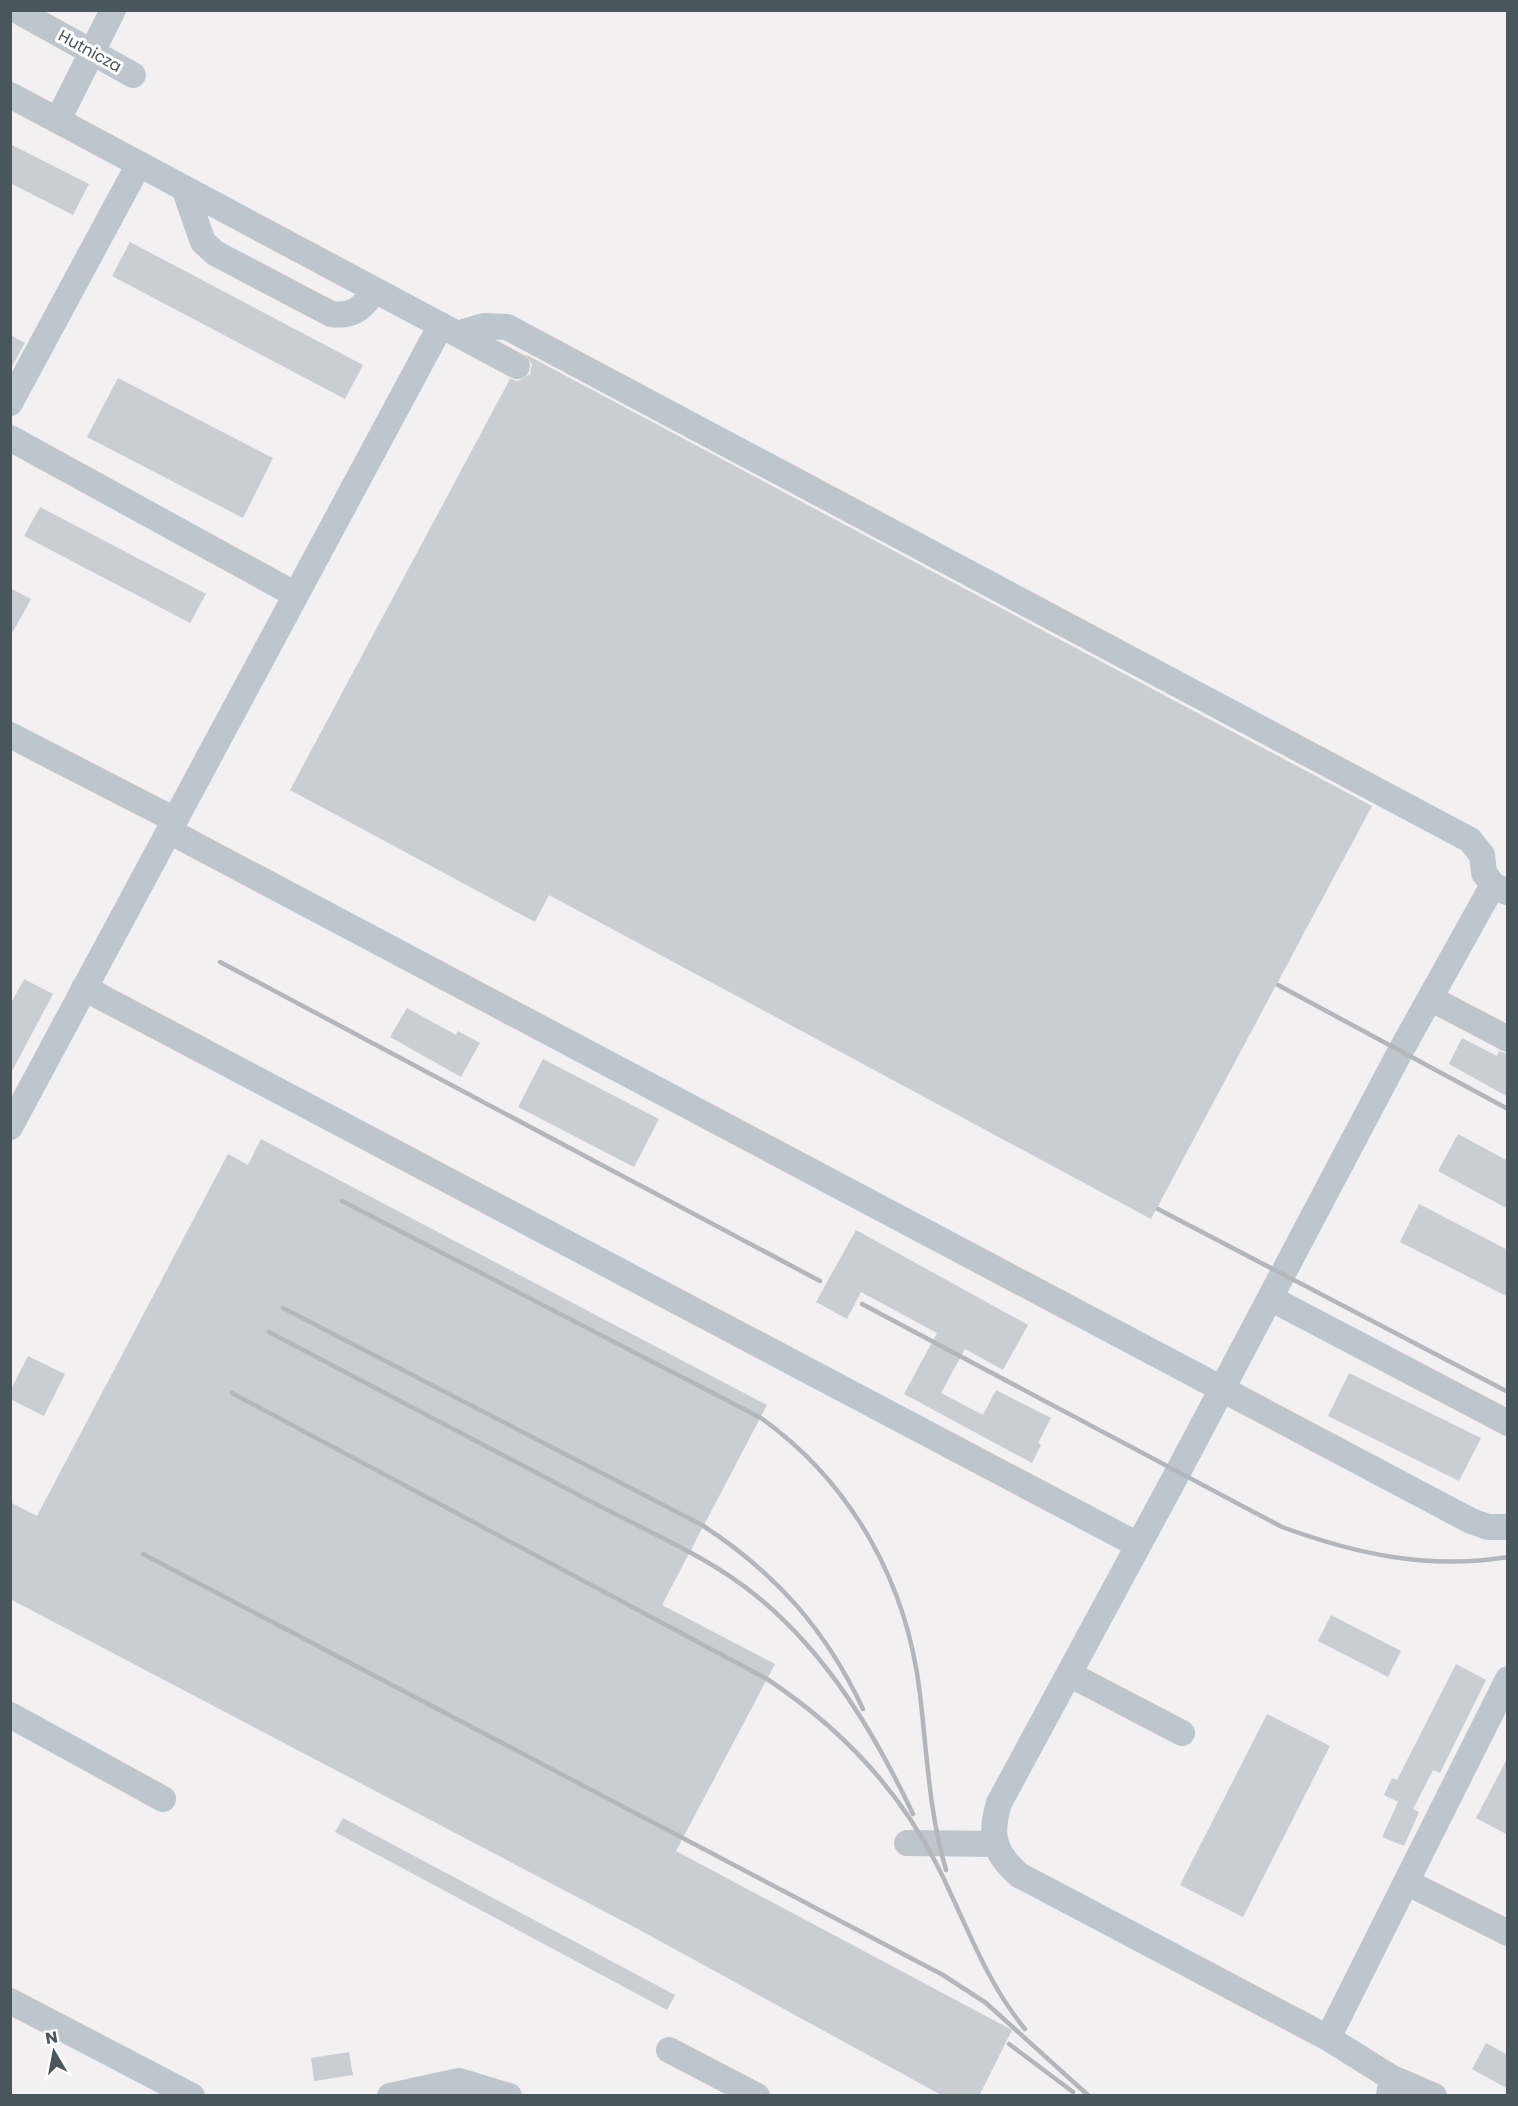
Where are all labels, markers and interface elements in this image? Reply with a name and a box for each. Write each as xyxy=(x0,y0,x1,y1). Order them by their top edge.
street label: Hutnicza xyxy=(54,24,126,78)
north arrow xyxy=(24,2022,84,2082)
text: N xyxy=(44,2025,59,2050)

